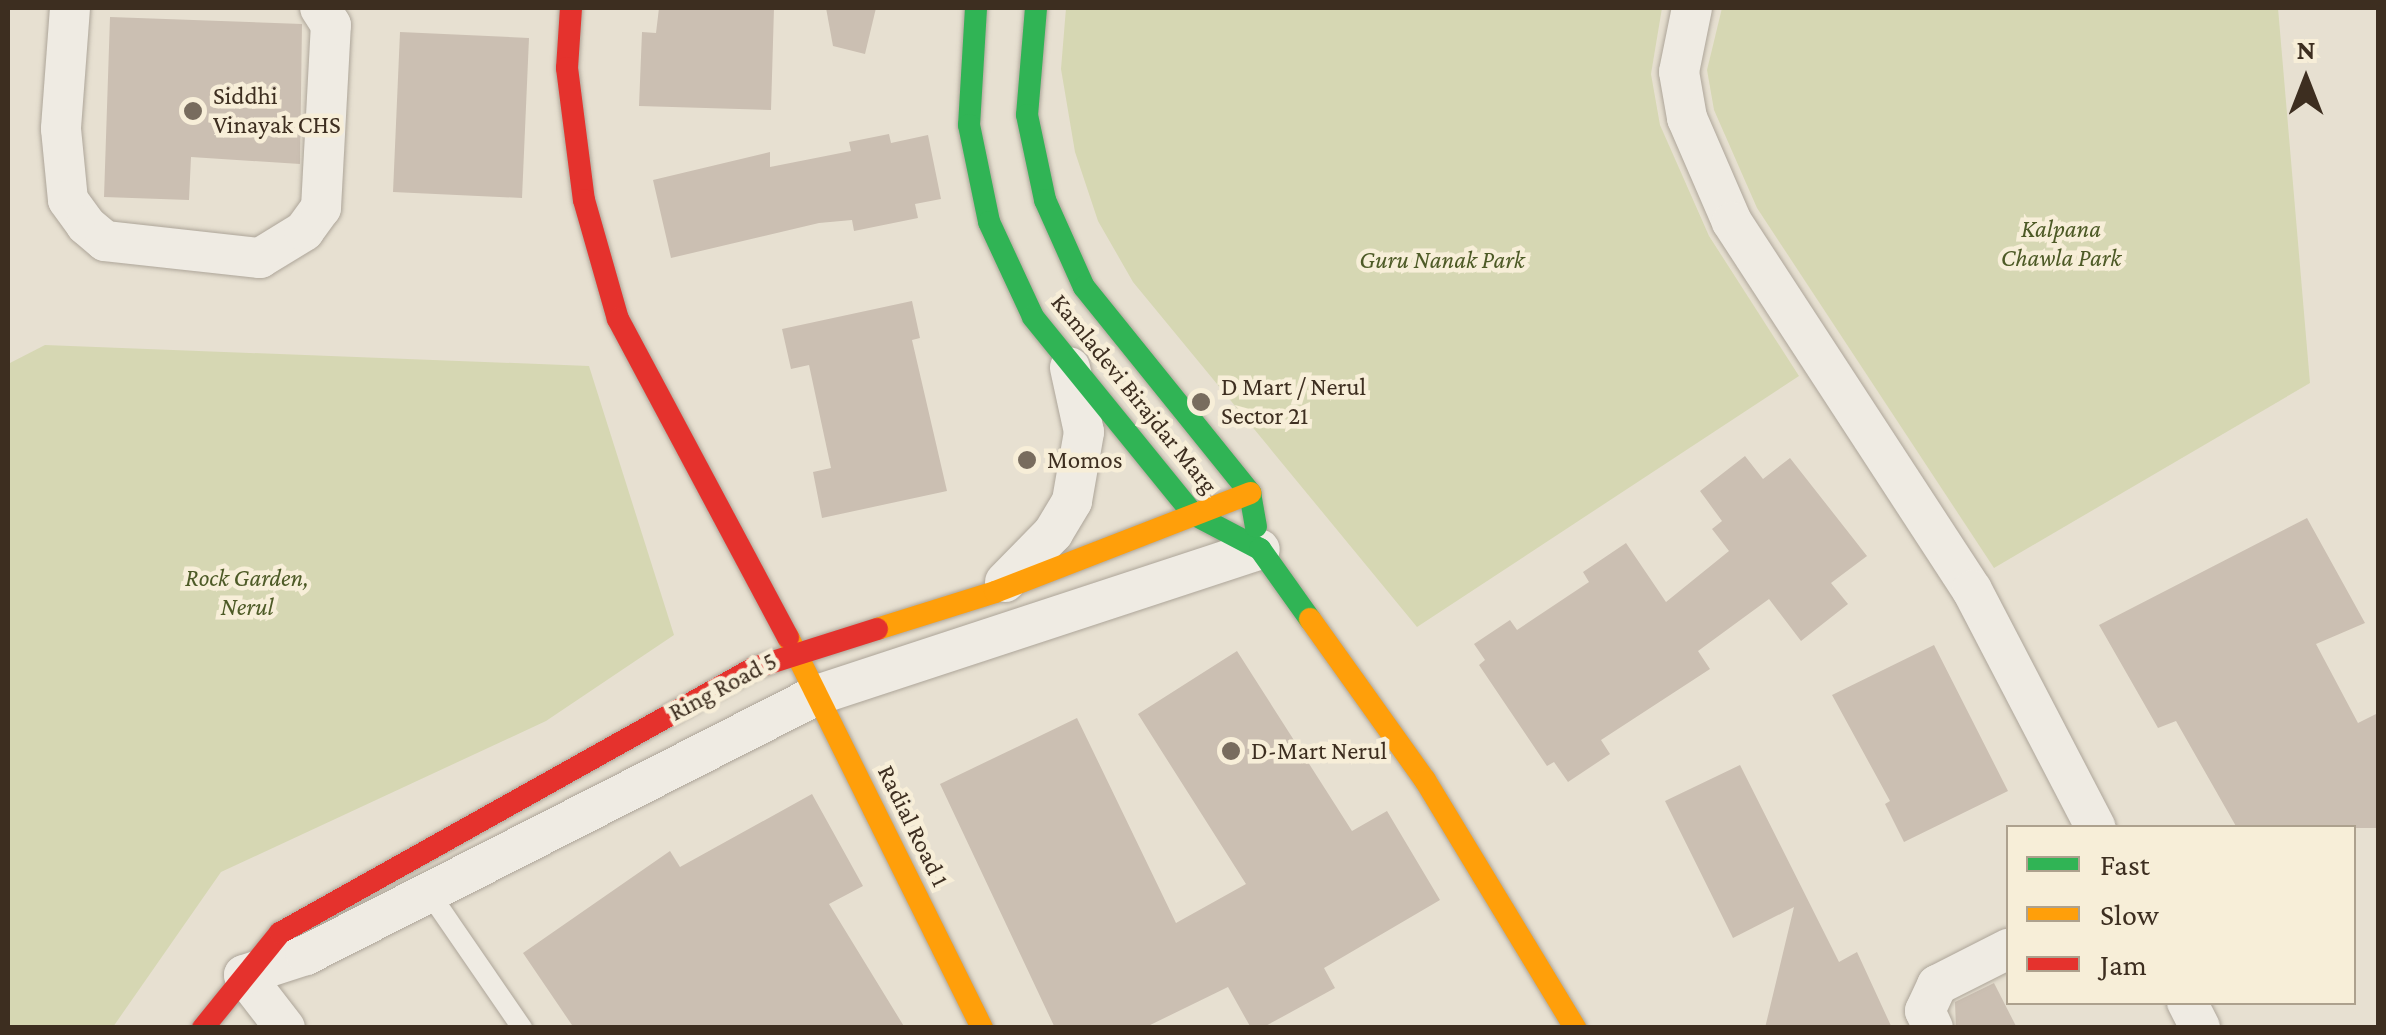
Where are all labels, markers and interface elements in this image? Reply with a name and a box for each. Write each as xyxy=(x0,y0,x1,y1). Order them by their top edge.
north arrow xyxy=(2256,30,2356,130)
text: N xyxy=(2296,34,2316,65)
place label: Siddhi Vinayak CHS xyxy=(213,82,341,141)
marker: Siddhi Vinayak CHS xyxy=(182,100,204,122)
park label: Kalpana Chawla Park xyxy=(2001,215,2121,274)
park label: Guru Nanak Park xyxy=(1359,245,1525,275)
street label: Kamladevi Birajdar Marg xyxy=(1044,288,1224,500)
place label: D Mart / Nerul Sector 21 xyxy=(1221,373,1366,432)
marker: D Mart / Nerul Sector 21 xyxy=(1190,391,1212,413)
place label: Momos xyxy=(1047,445,1122,475)
marker: Momos xyxy=(1016,449,1038,471)
park label: Rock Garden, Nerul xyxy=(185,564,309,623)
street label: Ring Road 5 xyxy=(664,646,782,728)
place label: D-Mart Nerul xyxy=(1251,736,1387,766)
marker: D-Mart Nerul xyxy=(1220,740,1242,762)
street label: Radial Road 1 xyxy=(871,760,955,892)
legend xyxy=(2006,825,2356,1005)
text: Fast xyxy=(2100,848,2150,881)
text: Slow xyxy=(2100,898,2159,931)
text: Jam xyxy=(2100,948,2147,981)

